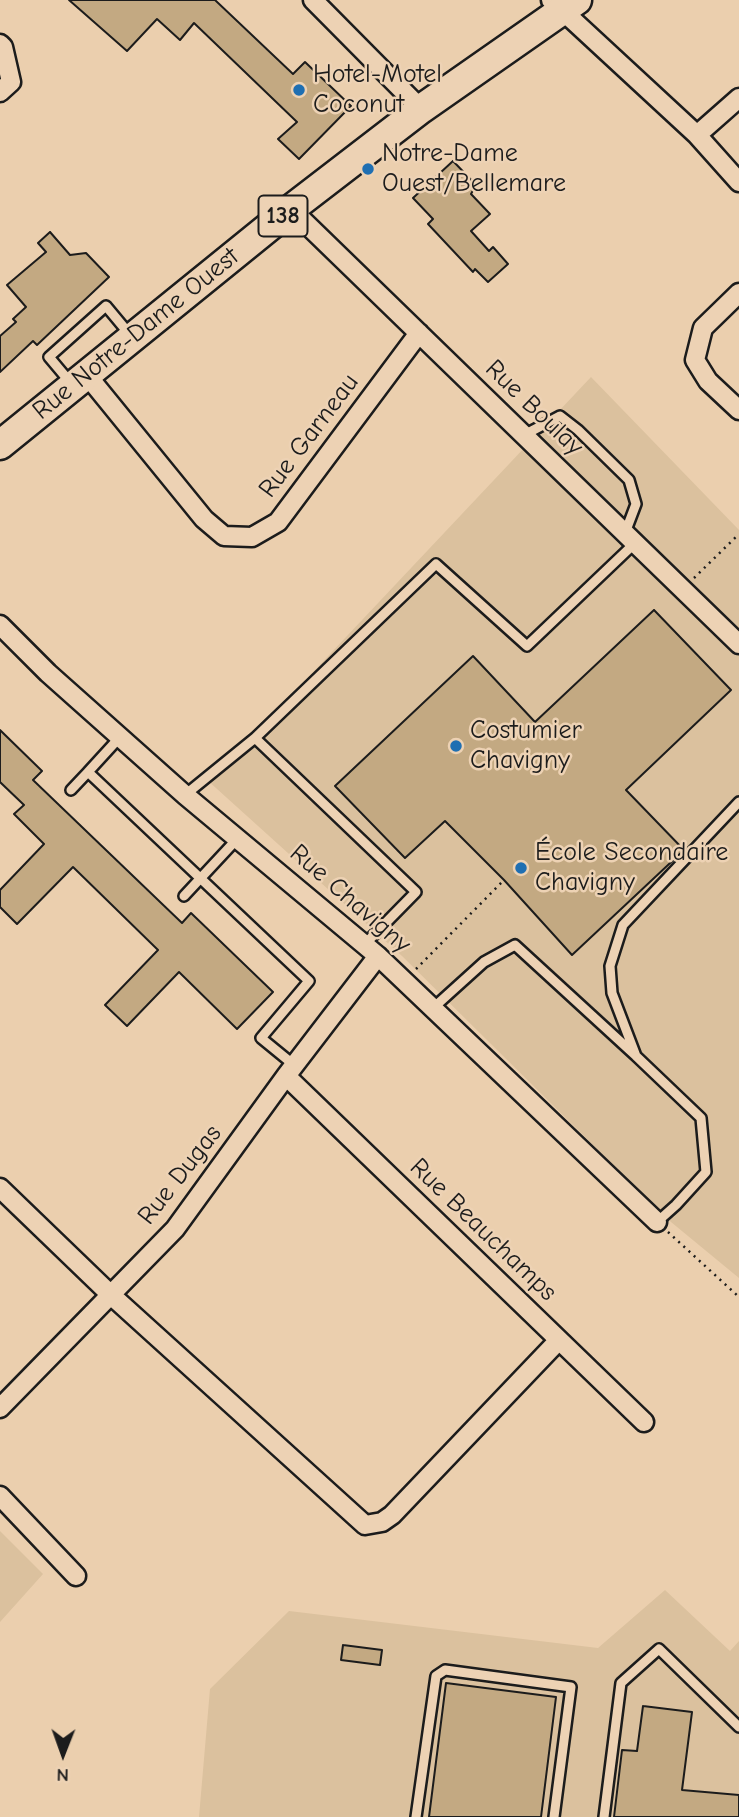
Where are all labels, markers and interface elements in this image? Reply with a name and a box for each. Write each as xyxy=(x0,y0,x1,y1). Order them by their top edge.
place label: Hotel-Motel Coconut xyxy=(313,59,442,120)
marker: Hotel-Motel Coconut xyxy=(291,82,307,98)
place label: Notre-Dame Ouest/Bellemare xyxy=(382,138,566,200)
marker: Notre-Dame Ouest/Bellemare xyxy=(360,161,376,177)
road number: 138 xyxy=(258,196,308,236)
street label: Rue Notre-Dame Ouest xyxy=(27,241,245,427)
street label: Rue Boulay xyxy=(478,354,590,462)
street label: Rue Garneau xyxy=(252,368,366,504)
place label: Costumier Chavigny xyxy=(470,715,582,776)
marker: Costumier Chavigny xyxy=(448,738,464,754)
place label: École Secondaire Chavigny xyxy=(535,837,728,898)
street label: Rue Chavigny xyxy=(283,838,417,960)
marker: École Secondaire Chavigny xyxy=(513,860,529,876)
street label: Rue Dugas xyxy=(131,1119,229,1231)
street label: Rue Beauchamps xyxy=(403,1152,563,1308)
north arrow xyxy=(28,1719,98,1789)
text: N xyxy=(56,1764,69,1786)

